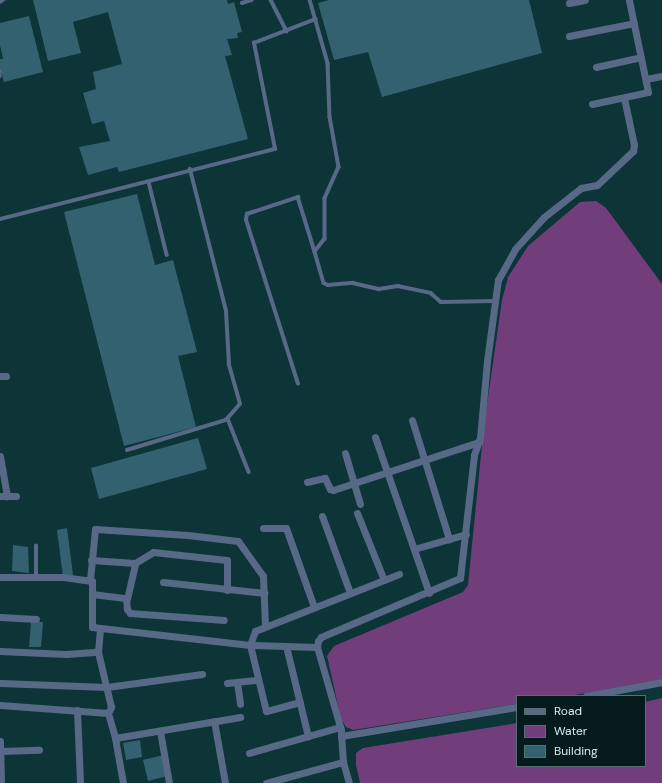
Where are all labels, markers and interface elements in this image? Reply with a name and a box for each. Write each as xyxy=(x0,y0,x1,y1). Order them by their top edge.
legend xyxy=(516,695,646,767)
text: Road xyxy=(554,703,582,719)
text: Water xyxy=(554,723,587,739)
text: Building xyxy=(554,743,598,759)

